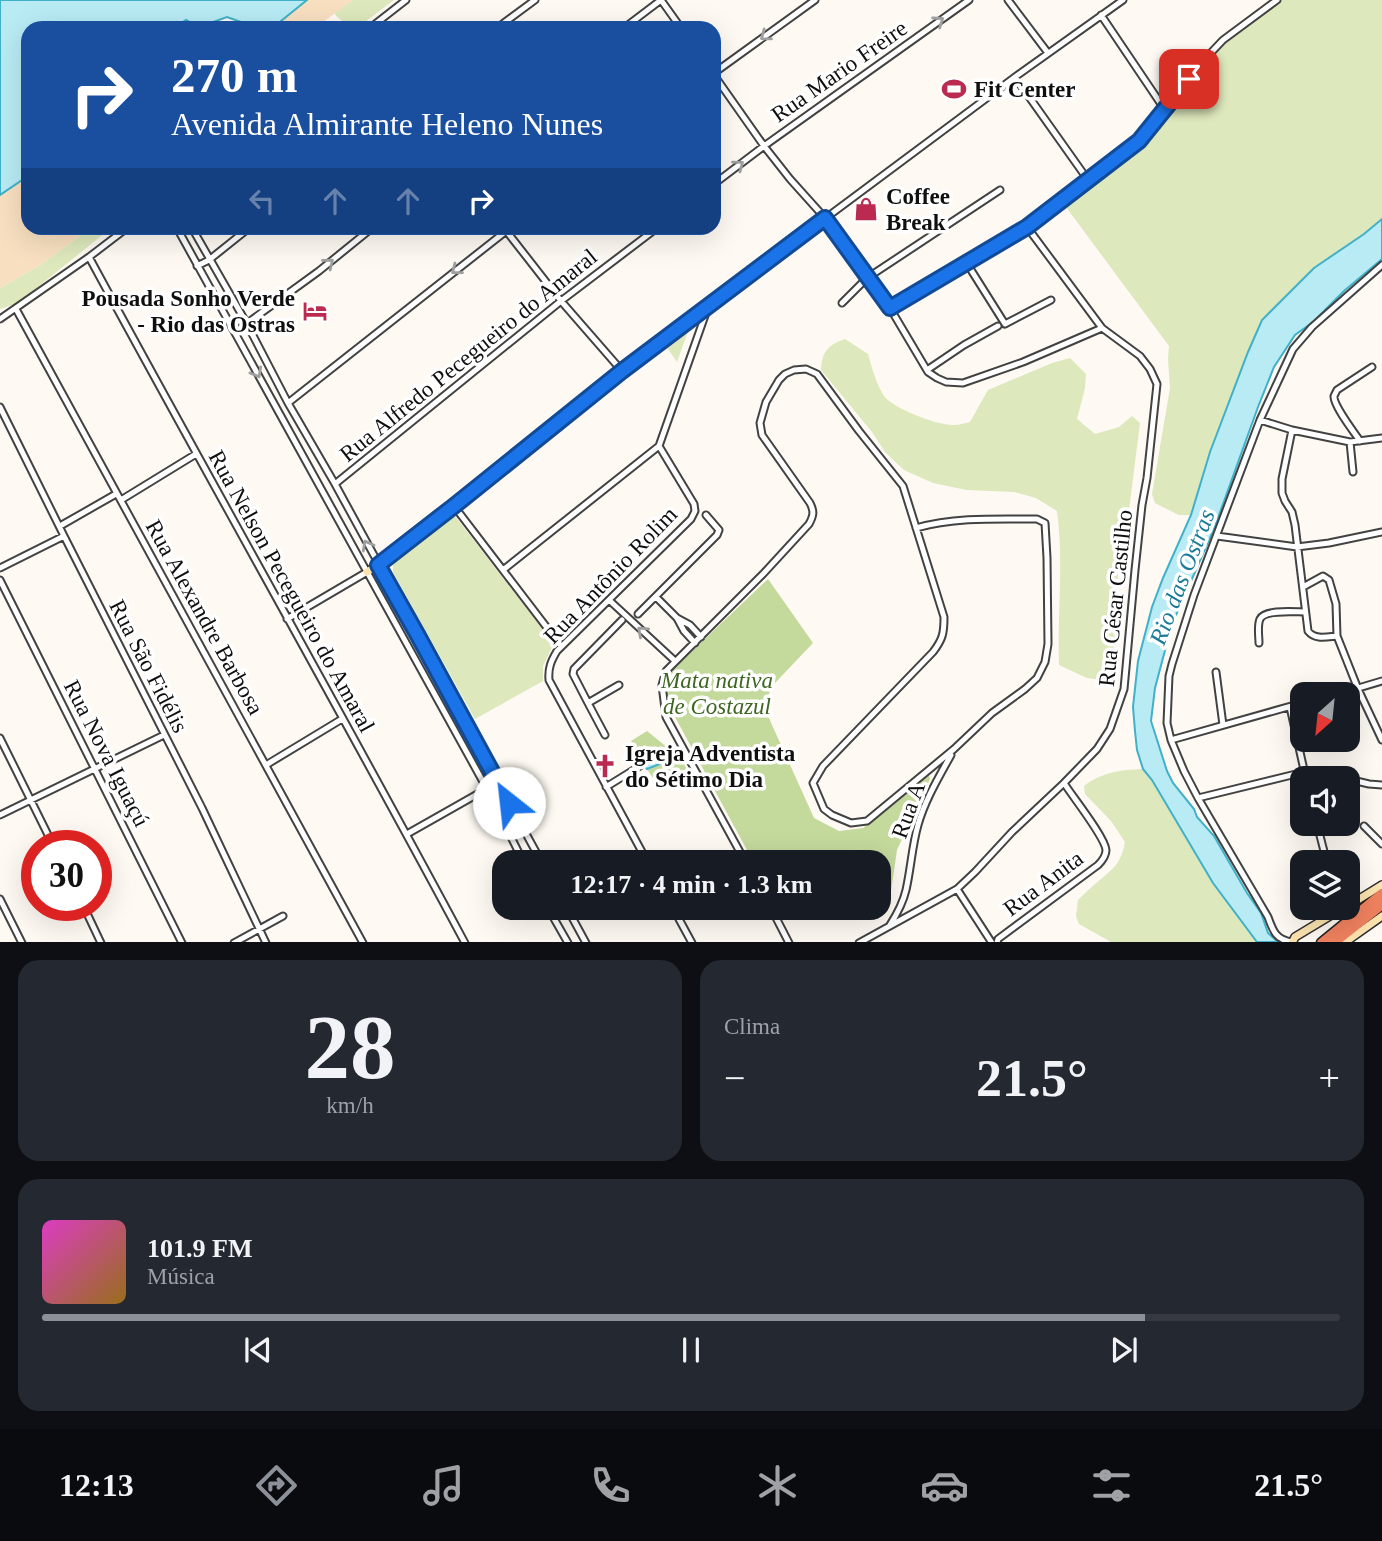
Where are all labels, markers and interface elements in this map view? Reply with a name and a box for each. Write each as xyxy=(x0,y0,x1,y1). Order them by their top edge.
street label: Rua Mario Freire xyxy=(767,15,912,127)
one-way arrow xyxy=(931,17,944,29)
one-way arrow xyxy=(760,28,773,41)
text: 270 m xyxy=(171,48,298,103)
icon: right xyxy=(56,49,147,140)
pin xyxy=(1159,49,1219,109)
icon: arrive xyxy=(1170,60,1208,98)
sports icon: Fit Center xyxy=(940,75,968,103)
place label: Fit Center xyxy=(974,77,1076,102)
text: Avenida Almirante Heleno Nunes xyxy=(171,106,603,142)
one-way arrow xyxy=(731,160,744,173)
icon: left xyxy=(243,182,281,220)
icon: ahead xyxy=(316,182,354,220)
icon: ahead xyxy=(389,182,427,220)
icon: right xyxy=(462,182,500,220)
place label: Coffee Break xyxy=(886,184,950,235)
shop icon: Coffee Break xyxy=(852,195,880,223)
street label: Rua Alfredo Pecegueiro do Amaral xyxy=(335,244,602,467)
one-way arrow xyxy=(321,258,333,271)
one-way arrow xyxy=(451,261,464,274)
place label: Pousada Sonho Verde - Rio das Ostras xyxy=(82,286,295,337)
hotel icon: Pousada Sonho Verde - Rio das Ostras xyxy=(301,297,329,325)
one-way arrow xyxy=(249,366,262,378)
street label: Rua Nelson Pecegueiro do Amaral xyxy=(204,446,380,736)
street label: Rua Antônio Rolim xyxy=(539,502,682,649)
water label: Rio das Ostras xyxy=(1144,506,1220,649)
street label: Rua César Castilho xyxy=(1094,508,1137,688)
street label: Rua Alexandre Barbosa xyxy=(141,516,268,719)
one-way arrow xyxy=(362,540,376,553)
street label: Rua São Fidélis xyxy=(104,596,193,737)
one-way arrow xyxy=(637,626,650,639)
park label: Mata nativa de Costazul xyxy=(660,668,773,719)
street label: Rua Nova Iguaçú xyxy=(59,676,154,831)
north arrow xyxy=(1290,682,1360,752)
map controls xyxy=(1290,682,1360,920)
place label: Igreja Adventista do Sétimo Dia xyxy=(625,741,796,792)
church icon: Igreja Adventista do Sétimo Dia xyxy=(591,752,619,780)
position arrow xyxy=(472,766,546,840)
button: sound xyxy=(1290,766,1360,836)
street label: Rua A xyxy=(887,778,930,842)
speed limit sign: 30 xyxy=(21,830,112,921)
street label: Rua Anita xyxy=(999,846,1088,921)
button: layers xyxy=(1290,850,1360,920)
text: 12:17 · 4 min · 1.3 km xyxy=(571,870,812,899)
text: 28 xyxy=(305,997,396,1098)
text: Clima xyxy=(724,1014,780,1039)
text: 21.5° xyxy=(976,1050,1088,1107)
text: − xyxy=(724,1057,745,1099)
text: + xyxy=(1319,1057,1340,1099)
text: km/h xyxy=(326,1093,374,1118)
text: 101.9 FM xyxy=(147,1234,252,1263)
text: Música xyxy=(147,1264,215,1289)
icon: previous xyxy=(239,1331,277,1369)
icon: pause xyxy=(672,1331,710,1369)
icon: next xyxy=(1105,1331,1143,1369)
icon: directions xyxy=(252,1461,301,1510)
icon: music xyxy=(419,1461,468,1510)
icon: phone xyxy=(586,1461,635,1510)
icon: climate xyxy=(753,1461,802,1510)
icon: car xyxy=(920,1461,969,1510)
icon: filters xyxy=(1087,1461,1136,1510)
text: 12:13 xyxy=(59,1467,134,1503)
text: 21.5° xyxy=(1254,1467,1323,1503)

